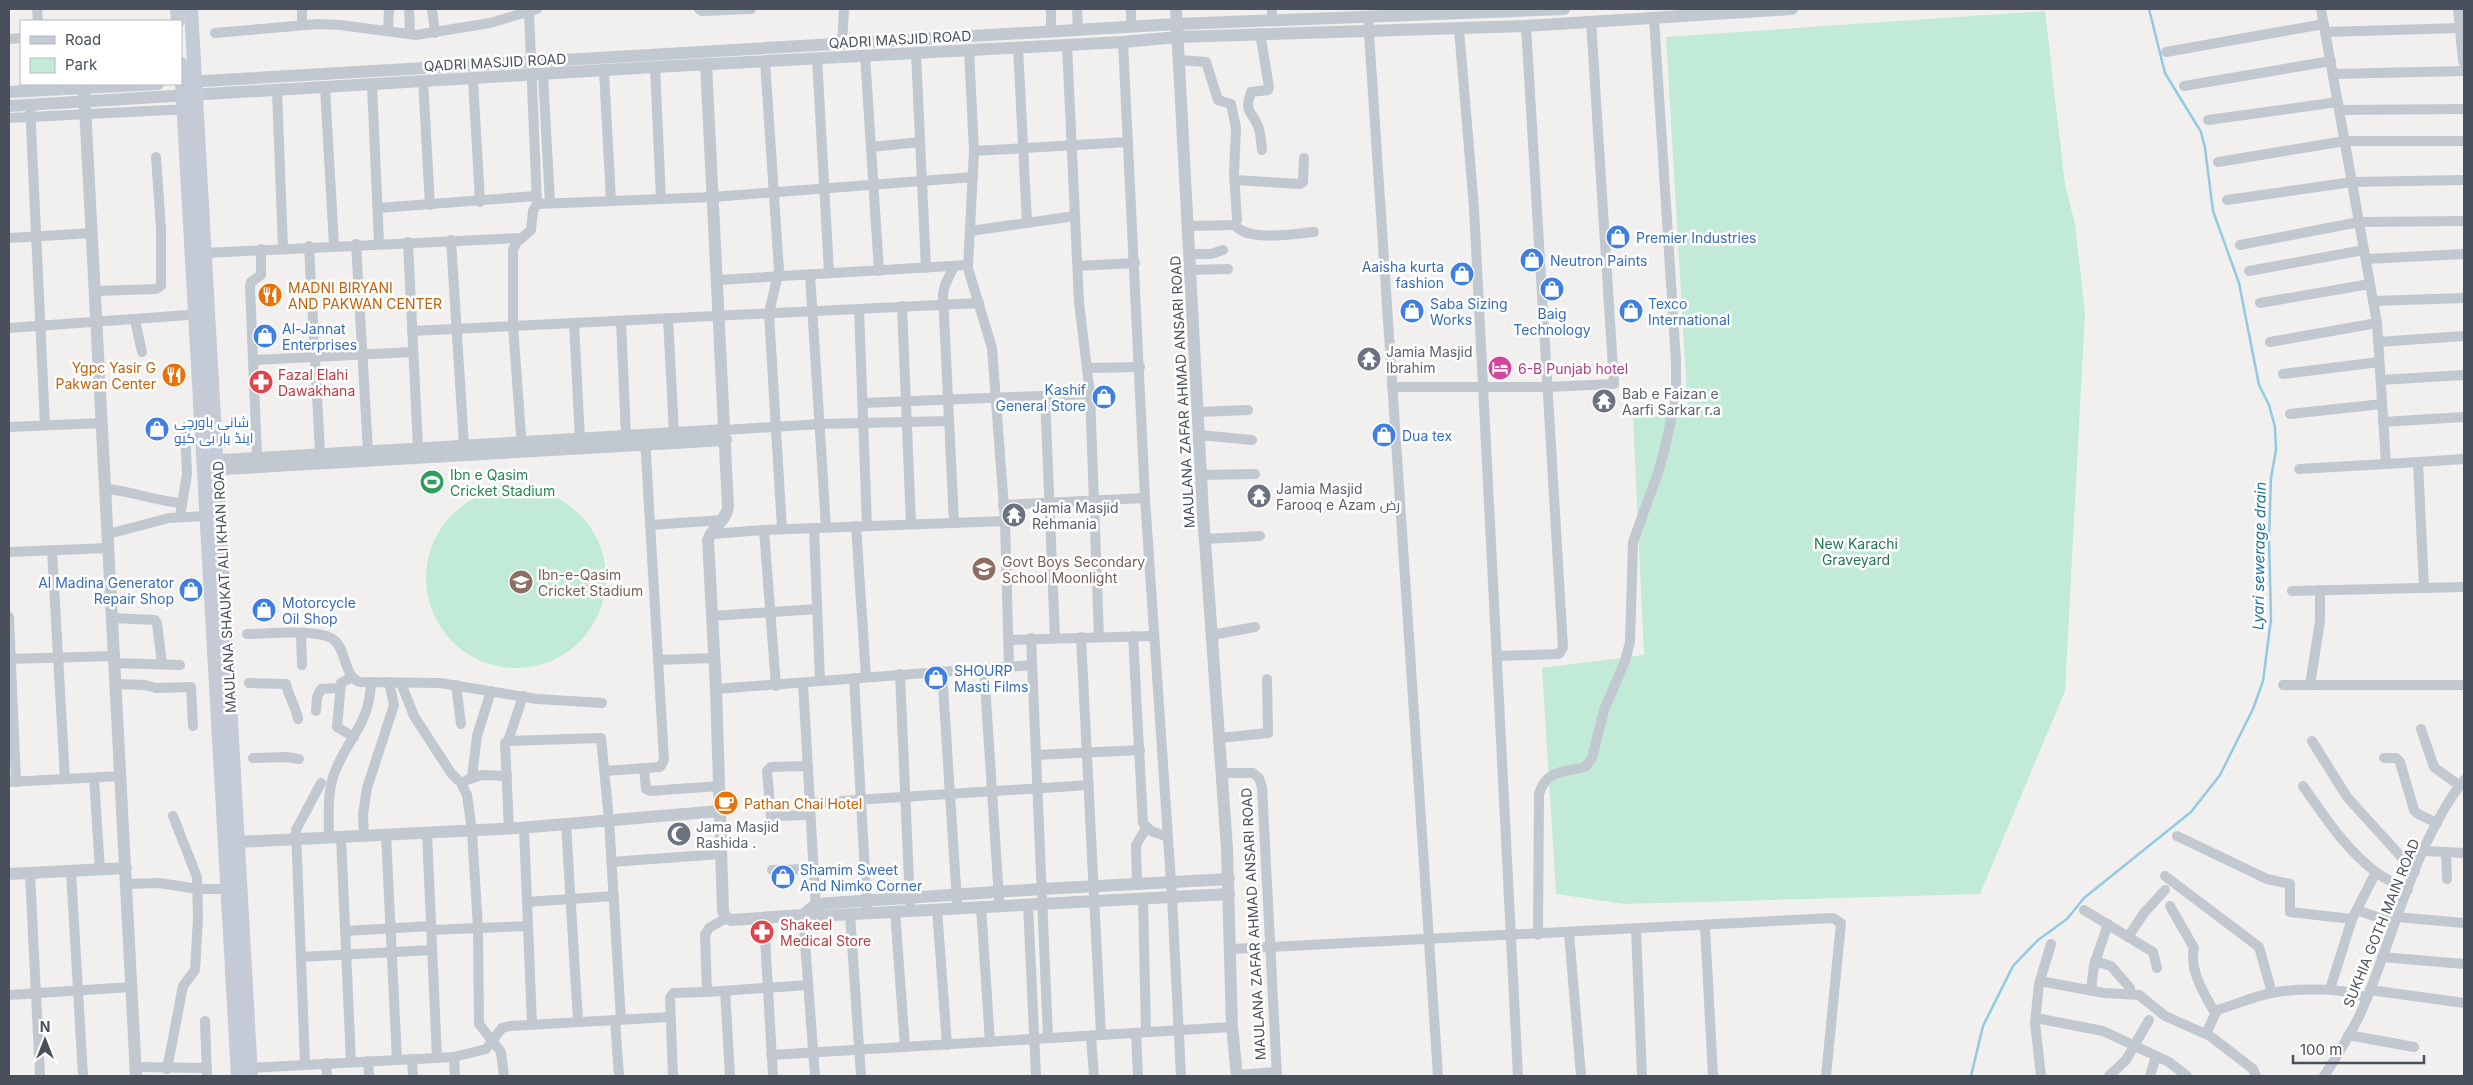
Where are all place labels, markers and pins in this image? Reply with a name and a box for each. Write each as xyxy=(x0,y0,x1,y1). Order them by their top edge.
shop icon: Premier Industries xyxy=(1605,224,1631,250)
place label: Premier Industries xyxy=(1636,229,1756,246)
shop icon: Neutron Paints xyxy=(1519,247,1545,273)
place label: Neutron Paints xyxy=(1550,252,1648,269)
place label: Aaisha kurta fashion xyxy=(1362,258,1444,291)
shop icon: Aaisha kurta fashion xyxy=(1449,261,1475,287)
shop icon: Baig Technology xyxy=(1539,276,1565,302)
place label: MADNI BIRYANI AND PAKWAN CENTER xyxy=(288,279,442,312)
restaurant icon: MADNI BIRYANI AND PAKWAN CENTER xyxy=(257,282,283,308)
place label: Saba Sizing Works xyxy=(1430,295,1508,328)
place label: Texco International xyxy=(1648,295,1730,328)
shop icon: Saba Sizing Works xyxy=(1399,298,1425,324)
shop icon: Texco International xyxy=(1618,298,1644,324)
place label: Baig Technology xyxy=(1513,305,1591,338)
place label: Al-Jannat Enterprises xyxy=(282,320,357,353)
shop icon: Al-Jannat Enterprises xyxy=(252,323,278,349)
place label: Jamia Masjid Ibrahim xyxy=(1386,343,1473,376)
temple icon: Jamia Masjid Ibrahim xyxy=(1356,346,1382,372)
hotel icon: 6-B Punjab hotel xyxy=(1487,355,1513,381)
place label: Ygpc Yasir G Pakwan Center xyxy=(55,359,156,392)
place label: 6-B Punjab hotel xyxy=(1518,360,1628,377)
restaurant icon: Ygpc Yasir G Pakwan Center xyxy=(161,362,187,388)
place label: Fazal Elahi Dawakhana xyxy=(278,366,355,399)
pharmacy icon: Fazal Elahi Dawakhana xyxy=(248,369,274,395)
place label: Kashif General Store xyxy=(995,381,1086,414)
shop icon: Kashif General Store xyxy=(1091,384,1117,410)
place label: Bab e Faizan e Aarfi Sarkar r.a xyxy=(1622,385,1721,418)
temple icon: Bab e Faizan e Aarfi Sarkar r.a xyxy=(1591,388,1617,414)
place label: شانی باورچی اینڈ بار بی کیو xyxy=(174,413,254,446)
shop icon: شانی باورچی اینڈ بار بی کیو xyxy=(144,416,170,442)
shop icon: Dua tex xyxy=(1371,422,1397,448)
place label: Dua tex xyxy=(1402,427,1452,444)
place label: Ibn e Qasim Cricket Stadium xyxy=(450,466,555,499)
sports icon: Ibn e Qasim Cricket Stadium xyxy=(419,469,445,495)
place label: Jamia Masjid Farooq e Azam رض xyxy=(1276,480,1400,513)
temple icon: Jamia Masjid Farooq e Azam رض xyxy=(1246,483,1272,509)
place label: Jamia Masjid Rehmania xyxy=(1032,499,1119,532)
temple icon: Jamia Masjid Rehmania xyxy=(1001,502,1027,528)
place label: Govt Boys Secondary School Moonlight xyxy=(1002,553,1145,586)
school or university icon: Govt Boys Secondary School Moonlight xyxy=(971,556,997,582)
place label: Ibn-e-Qasim Cricket Stadium xyxy=(538,566,643,599)
school or university icon: Ibn-e-Qasim Cricket Stadium xyxy=(508,569,534,595)
place label: Al Madina Generator Repair Shop xyxy=(38,574,174,607)
shop icon: Al Madina Generator Repair Shop xyxy=(178,577,204,603)
place label: Motorcycle Oil Shop xyxy=(282,594,356,627)
shop icon: Motorcycle Oil Shop xyxy=(251,597,277,623)
place label: SHOURP Masti Films xyxy=(954,662,1029,695)
shop icon: SHOURP Masti Films xyxy=(923,665,949,691)
cafe icon: Pathan Chai Hotel xyxy=(713,790,739,816)
place label: Pathan Chai Hotel xyxy=(744,795,862,812)
place label: Jama Masjid Rashida . xyxy=(696,818,779,851)
mosque icon: Jama Masjid Rashida . xyxy=(666,821,692,847)
place label: Shamim Sweet And Nimko Corner xyxy=(800,861,922,894)
shop icon: Shamim Sweet And Nimko Corner xyxy=(770,864,796,890)
place label: Shakeel Medical Store xyxy=(780,916,871,949)
pharmacy icon: Shakeel Medical Store xyxy=(749,919,775,945)

